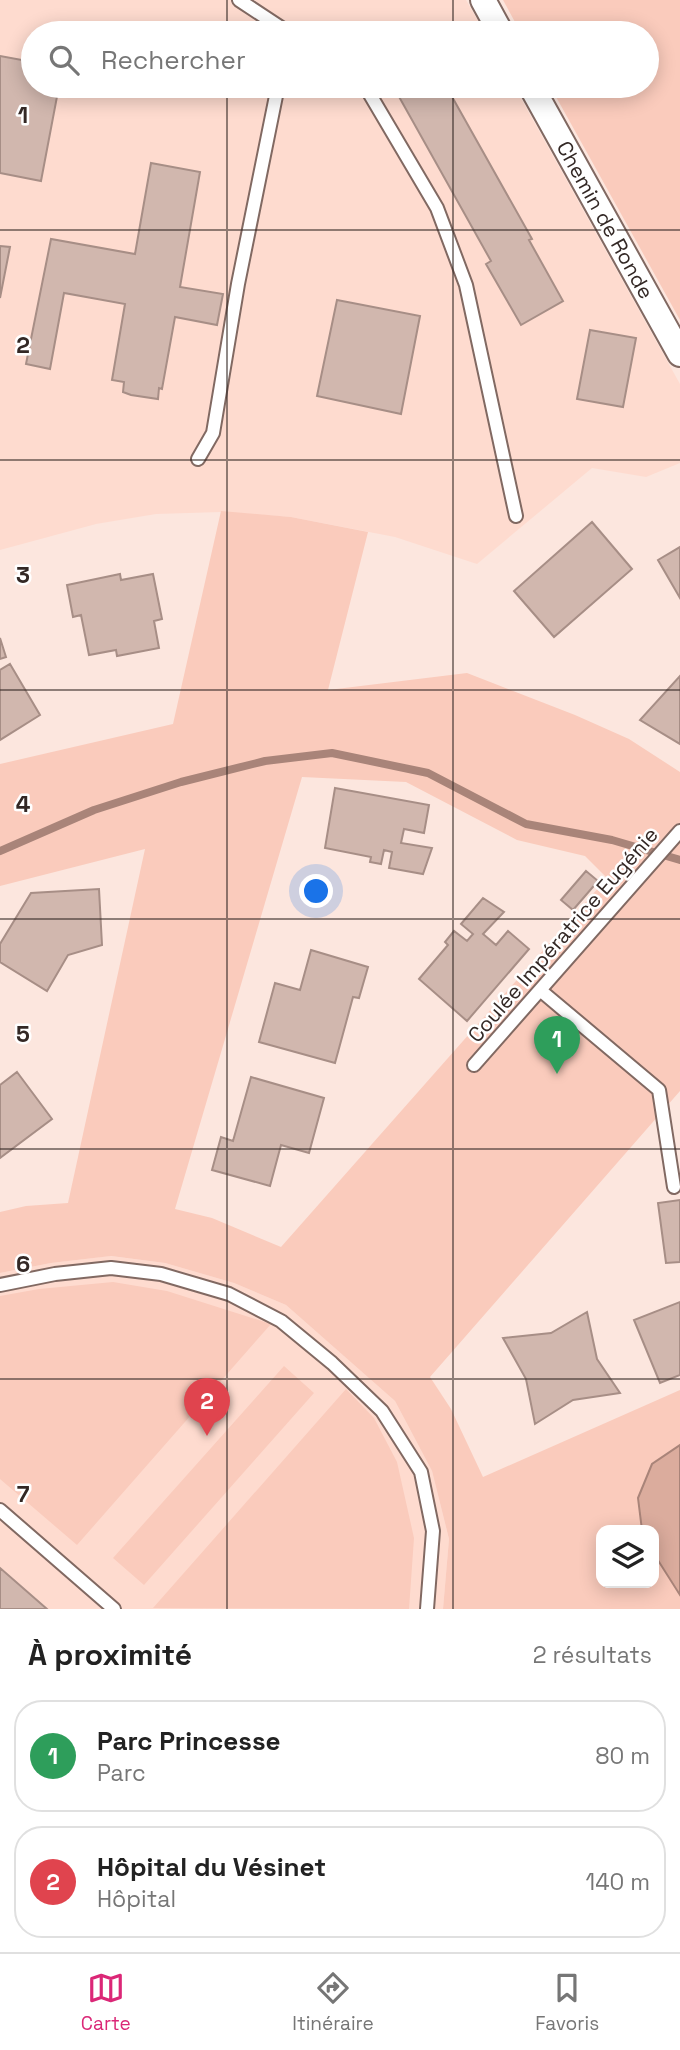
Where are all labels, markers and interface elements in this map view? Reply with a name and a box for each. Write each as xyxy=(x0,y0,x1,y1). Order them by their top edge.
search box xyxy=(21,21,659,98)
icon: search xyxy=(45,41,83,79)
text: Rechercher xyxy=(101,43,246,77)
text: 1 xyxy=(18,100,28,130)
street label: Chemin de Ronde xyxy=(551,136,660,304)
text: 2 xyxy=(16,330,30,360)
text: 3 xyxy=(16,560,30,590)
text: 4 xyxy=(16,789,31,819)
street label: Coulée Impératrice Eugénie xyxy=(462,821,664,1048)
your location xyxy=(299,874,333,908)
pin: 1 xyxy=(534,1016,580,1074)
text: 5 xyxy=(16,1019,30,1049)
text: 6 xyxy=(16,1249,30,1279)
pin: 2 xyxy=(184,1378,230,1436)
text: 7 xyxy=(17,1479,30,1509)
map controls xyxy=(596,1525,659,1588)
button: layers xyxy=(596,1525,659,1588)
text: À proximité xyxy=(28,1635,192,1674)
text: 2 résultats xyxy=(533,1640,652,1670)
text: Parc Princesse xyxy=(97,1724,281,1758)
text: 1 xyxy=(48,1741,58,1771)
text: 80 m xyxy=(595,1741,650,1771)
text: Parc xyxy=(97,1758,146,1788)
text: Hôpital du Vésinet xyxy=(97,1850,326,1884)
text: 2 xyxy=(46,1867,60,1897)
text: 140 m xyxy=(586,1867,650,1897)
text: Hôpital xyxy=(97,1884,176,1914)
tab: Carte xyxy=(81,1969,131,2036)
tab: Itinéraire xyxy=(292,1969,374,2036)
tab: Favoris xyxy=(535,1969,599,2036)

